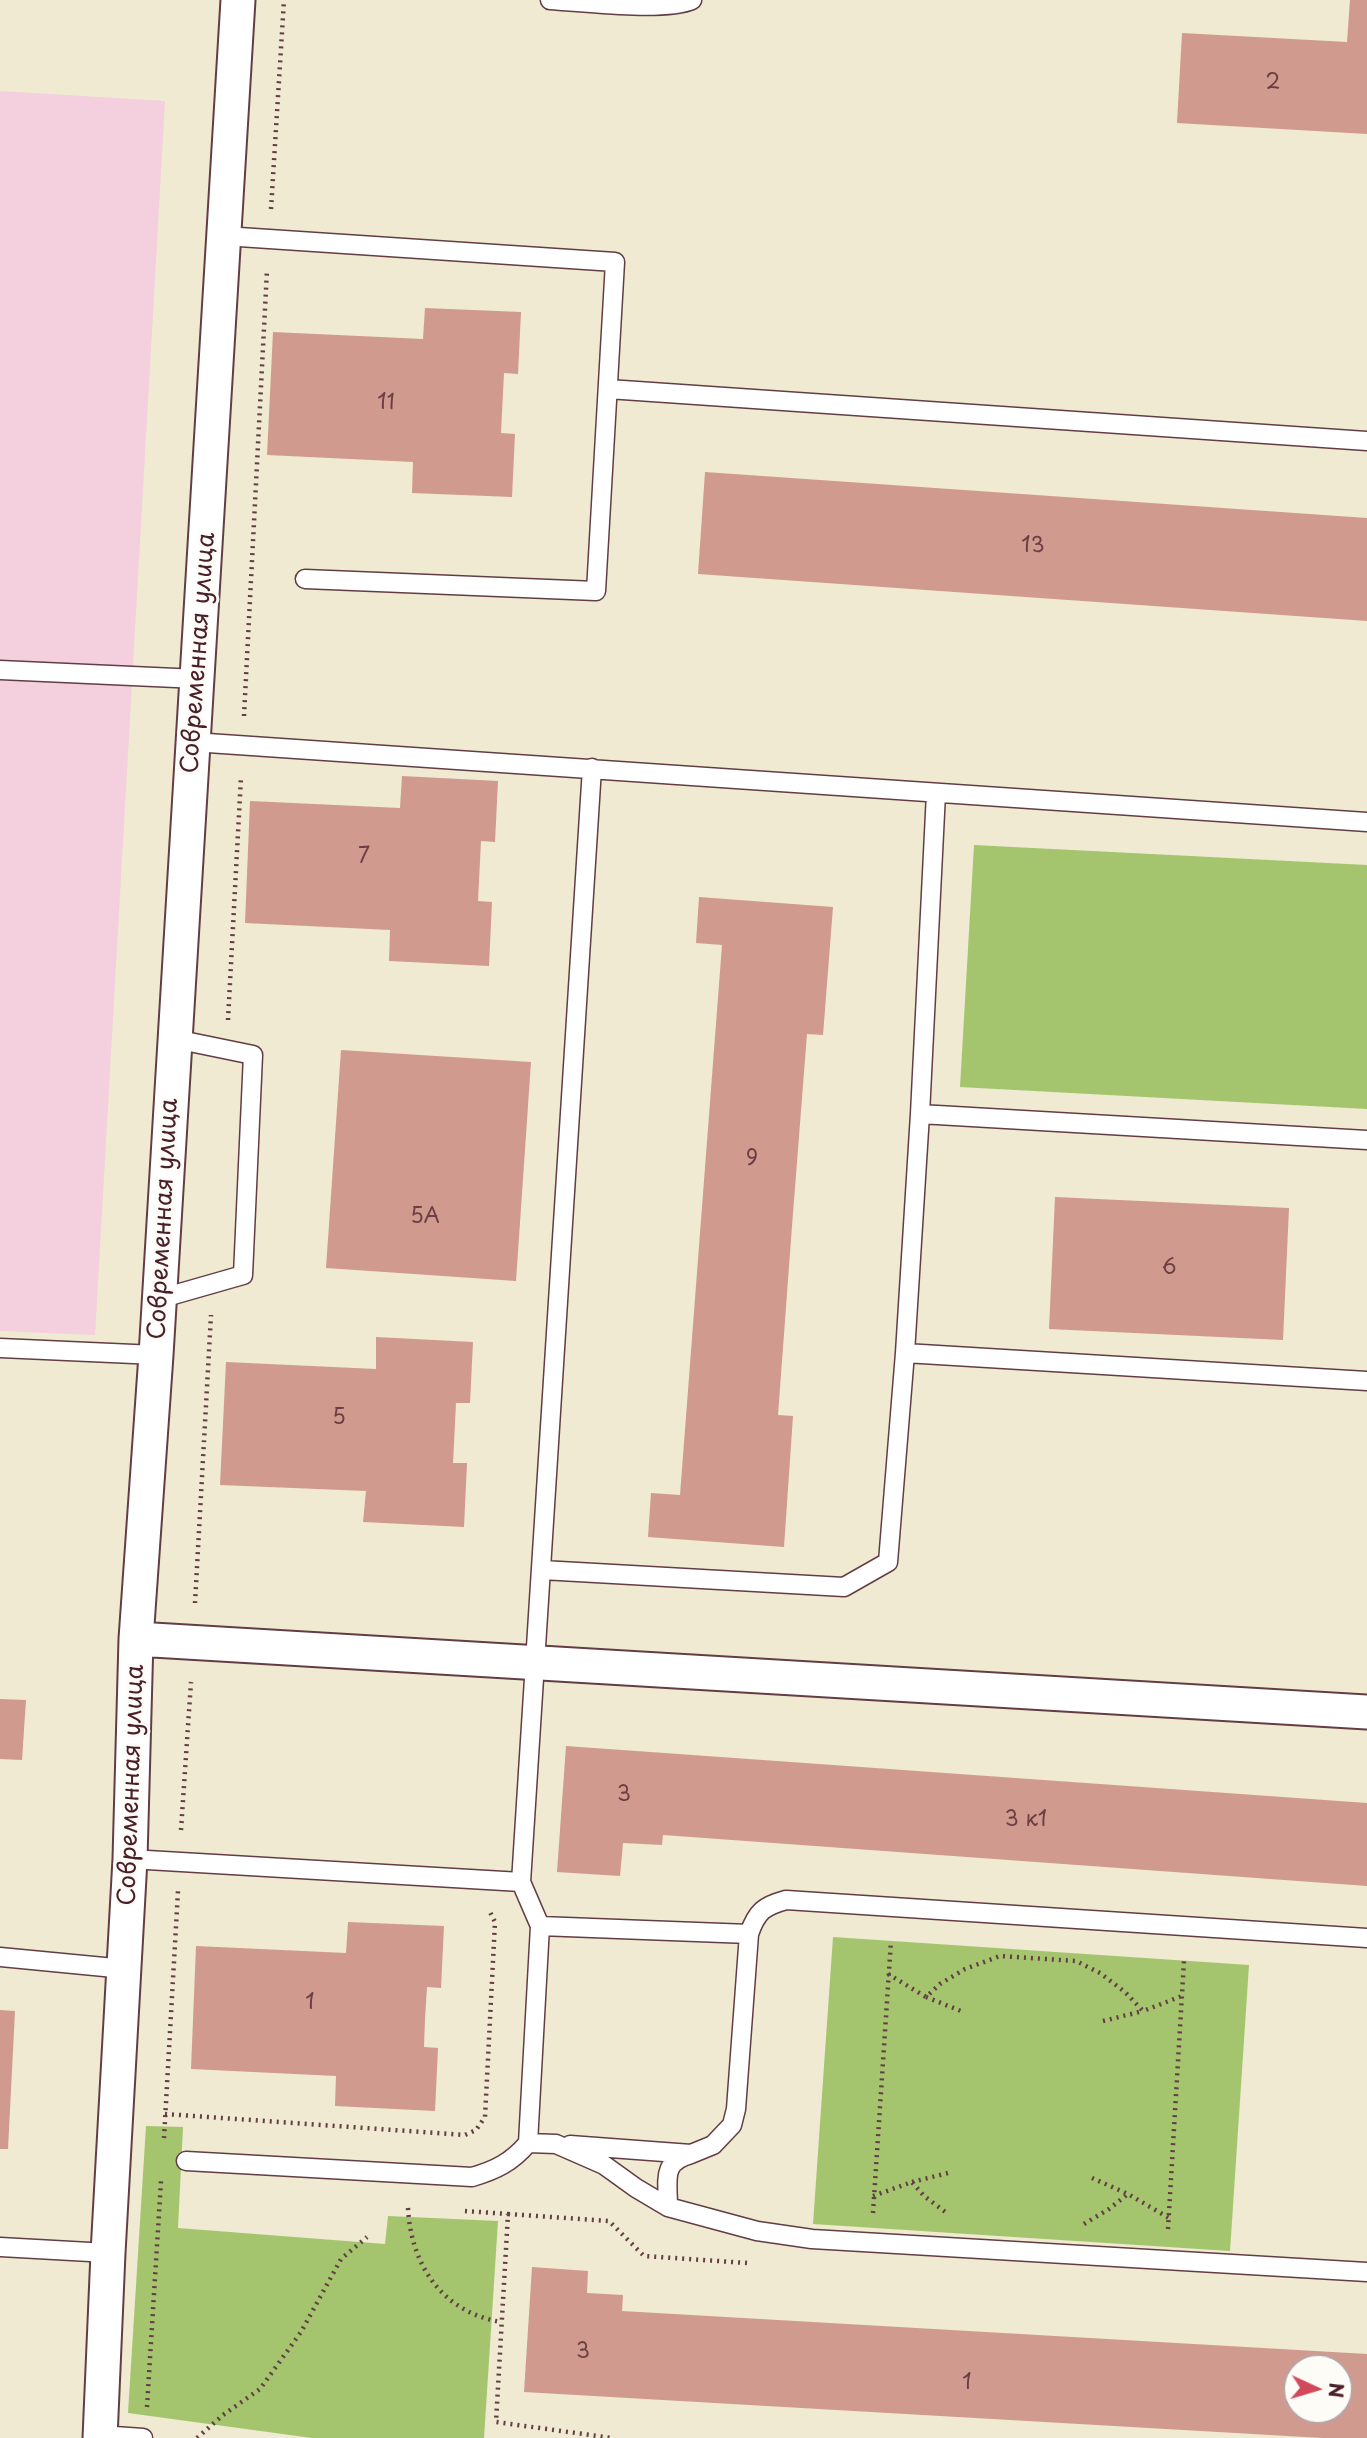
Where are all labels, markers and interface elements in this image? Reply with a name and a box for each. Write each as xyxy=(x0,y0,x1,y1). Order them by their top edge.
house number: 2 xyxy=(1266,70,1280,96)
house number: 11 xyxy=(377,390,395,416)
street label: Современная улица xyxy=(176,532,222,774)
house number: 13 xyxy=(1021,533,1045,559)
house number: 7 xyxy=(358,844,370,870)
street label: Современная улица xyxy=(143,1098,185,1340)
house number: 9 xyxy=(746,1146,758,1172)
house number: 5А xyxy=(410,1204,440,1230)
house number: 6 xyxy=(1162,1255,1176,1281)
house number: 5 xyxy=(332,1405,346,1431)
street label: Современная улица xyxy=(113,1664,151,1906)
house number: 3 xyxy=(617,1782,631,1808)
house number: 3 к1 xyxy=(1005,1807,1047,1833)
house number: 1 xyxy=(305,1990,315,2016)
house number: 3 xyxy=(576,2339,590,2365)
north arrow xyxy=(1283,2354,1353,2424)
house number: 1 xyxy=(962,2370,972,2396)
text: N xyxy=(1322,2382,1351,2399)

